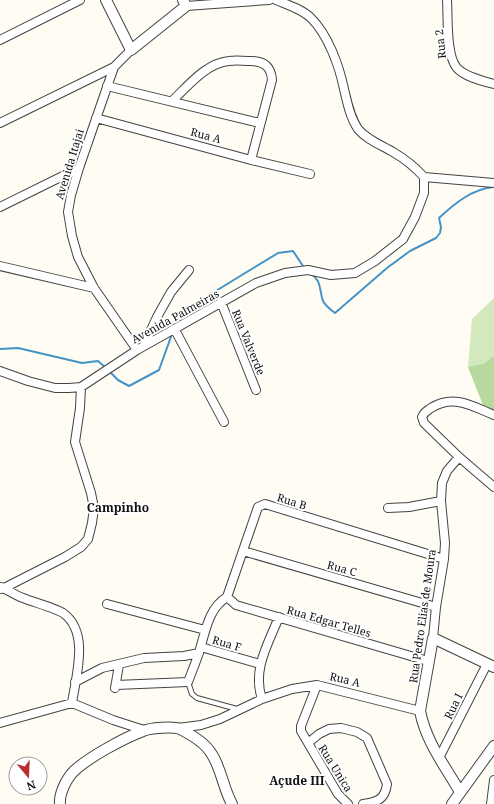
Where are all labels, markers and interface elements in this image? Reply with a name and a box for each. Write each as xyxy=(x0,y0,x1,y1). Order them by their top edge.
street label: Rua 2 xyxy=(431,29,449,59)
street label: Rua A xyxy=(189,124,223,146)
street label: Avenida Itajai xyxy=(51,127,87,201)
street label: Avenida Palmeiras xyxy=(129,286,221,346)
street label: Rua Valverde xyxy=(229,307,269,377)
street label: Rua B xyxy=(275,489,309,513)
district label: Campinho xyxy=(87,499,149,516)
street label: Rua Pedro Elias de Moura xyxy=(405,548,439,684)
street label: Rua C xyxy=(326,557,359,579)
street label: Rua Edgar Telles xyxy=(285,602,373,640)
street label: Rua F xyxy=(211,632,244,654)
street label: Rua A xyxy=(328,668,362,690)
street label: Rua I xyxy=(440,690,466,722)
street label: Rua Unica xyxy=(315,741,357,795)
north arrow xyxy=(8,756,48,796)
district label: Açude III xyxy=(269,772,325,789)
text: N xyxy=(25,777,38,795)

